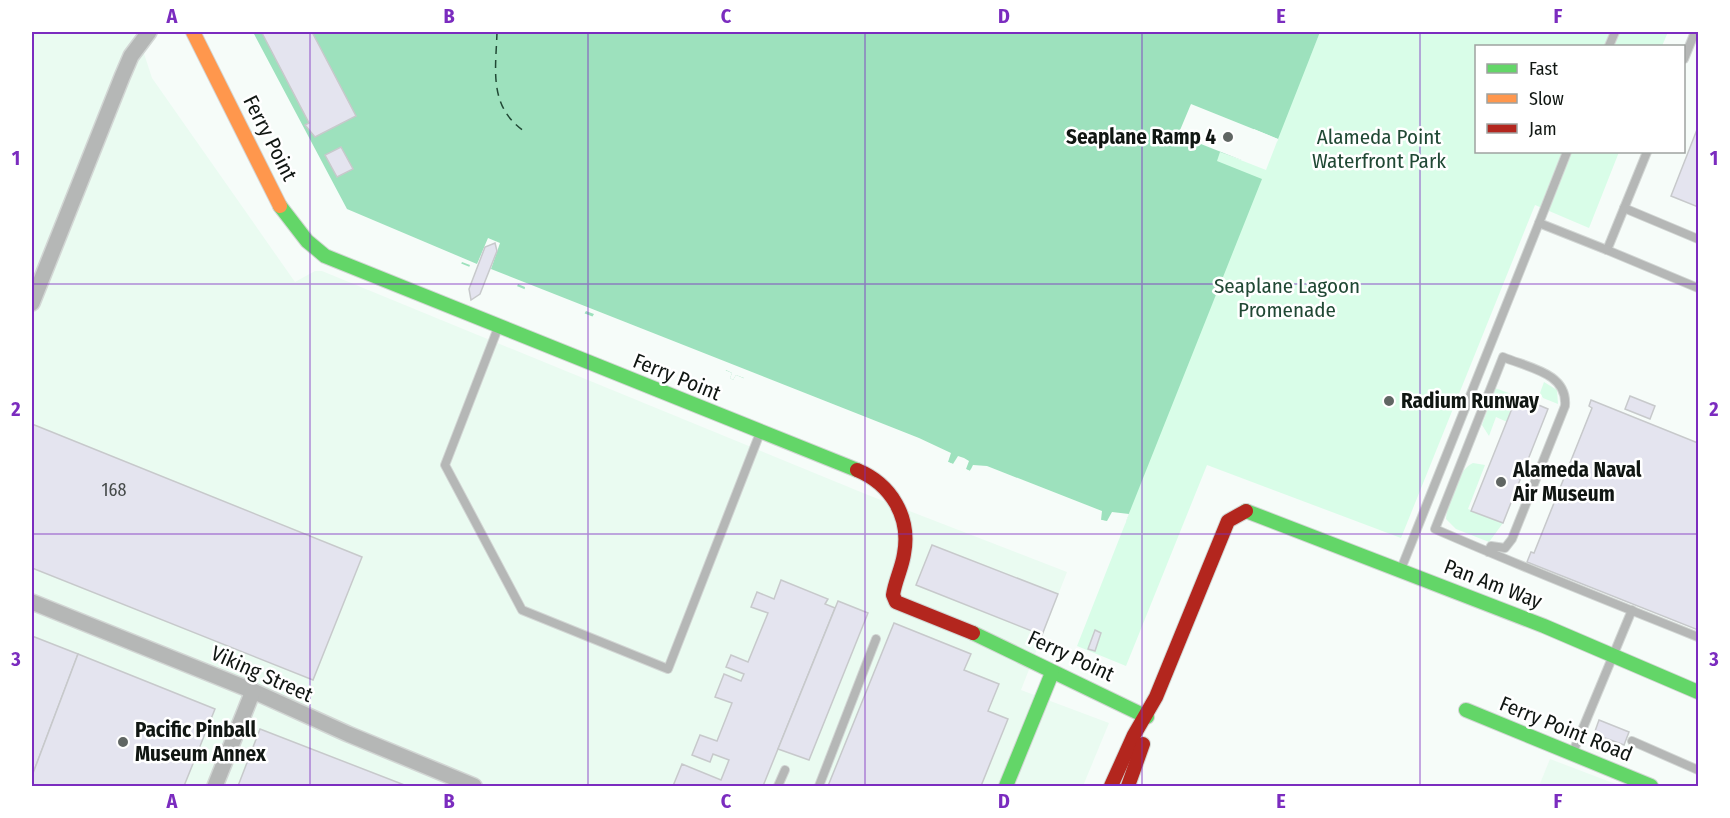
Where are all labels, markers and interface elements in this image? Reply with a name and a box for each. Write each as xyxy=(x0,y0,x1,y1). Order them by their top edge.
text: A xyxy=(166,4,179,28)
text: B xyxy=(443,4,455,28)
text: C xyxy=(721,4,732,28)
text: D xyxy=(998,4,1010,28)
text: E xyxy=(1276,4,1286,28)
text: F xyxy=(1554,4,1563,28)
legend xyxy=(1475,45,1685,153)
text: Fast xyxy=(1529,58,1558,80)
text: Slow xyxy=(1529,88,1564,110)
street label: Ferry Point xyxy=(237,91,303,185)
text: Jam xyxy=(1529,118,1557,140)
place label: Seaplane Ramp 4 xyxy=(1066,124,1216,150)
park label: Alameda Point Waterfront Park xyxy=(1312,124,1446,174)
marker: Seaplane Ramp 4 xyxy=(1221,130,1235,144)
text: 1 xyxy=(12,146,20,170)
text: 1 xyxy=(1710,146,1718,170)
park label: Seaplane Lagoon Promenade xyxy=(1214,273,1360,323)
street label: Ferry Point xyxy=(629,348,725,406)
place label: Radium Runway xyxy=(1401,388,1540,414)
marker: Radium Runway xyxy=(1382,394,1396,408)
text: 2 xyxy=(10,397,21,421)
text: 2 xyxy=(1708,397,1719,421)
place label: Alameda Naval Air Museum xyxy=(1512,457,1642,507)
marker: Alameda Naval Air Museum xyxy=(1494,475,1508,489)
house number: 168 xyxy=(102,479,126,501)
street label: Pan Am Way xyxy=(1440,553,1546,615)
street label: Ferry Point xyxy=(1024,625,1118,687)
street label: Viking Street xyxy=(207,640,317,708)
text: 3 xyxy=(10,647,21,671)
text: 3 xyxy=(1708,647,1719,671)
street label: Ferry Point Road xyxy=(1496,691,1636,767)
place label: Pacific Pinball Museum Annex xyxy=(135,717,267,767)
marker: Pacific Pinball Museum Annex xyxy=(116,735,130,749)
text: A xyxy=(166,789,179,813)
text: B xyxy=(443,789,455,813)
text: C xyxy=(721,789,732,813)
text: D xyxy=(998,789,1010,813)
text: E xyxy=(1276,789,1286,813)
text: F xyxy=(1554,789,1563,813)

